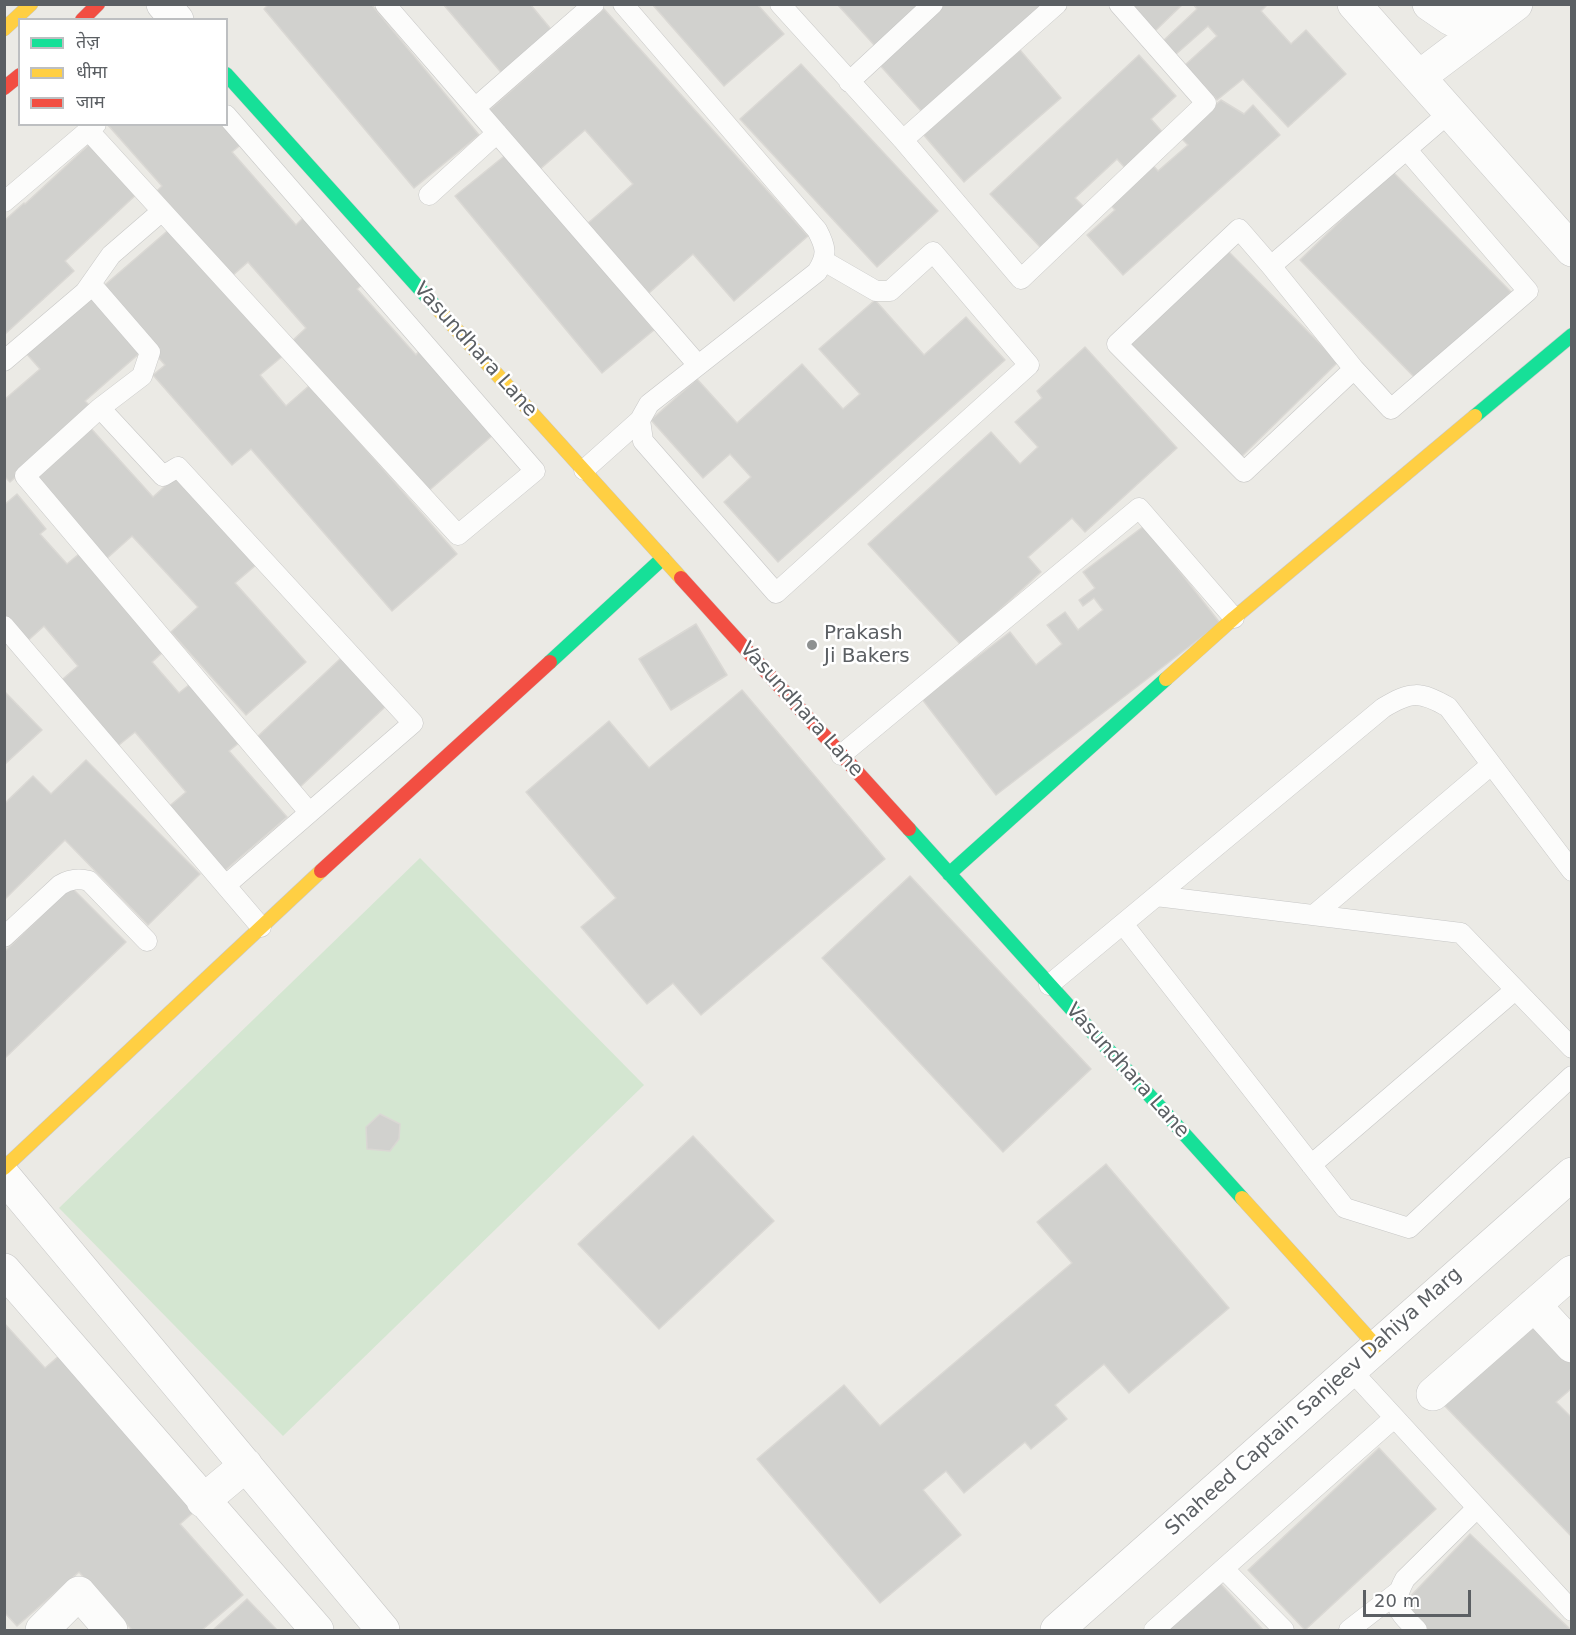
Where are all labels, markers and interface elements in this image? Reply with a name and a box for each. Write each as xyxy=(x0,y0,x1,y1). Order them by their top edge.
legend xyxy=(18,18,228,126)
text: तेज़ xyxy=(76,31,100,52)
text: धीमा xyxy=(76,61,107,82)
text: जाम xyxy=(76,91,105,112)
street label: Vasundhara Lane xyxy=(408,278,542,422)
place label: Prakash Ji Bakers xyxy=(824,622,910,669)
street label: Vasundhara Lane xyxy=(734,638,868,782)
marker: Prakash Ji Bakers xyxy=(805,638,819,652)
street label: Vasundhara Lane xyxy=(1060,999,1194,1143)
street label: Shaheed Captain Sanjeev Dahiya Marg xyxy=(1161,1263,1467,1541)
scale bar xyxy=(1366,1578,1474,1616)
text: 20 m xyxy=(1374,1590,1420,1611)

